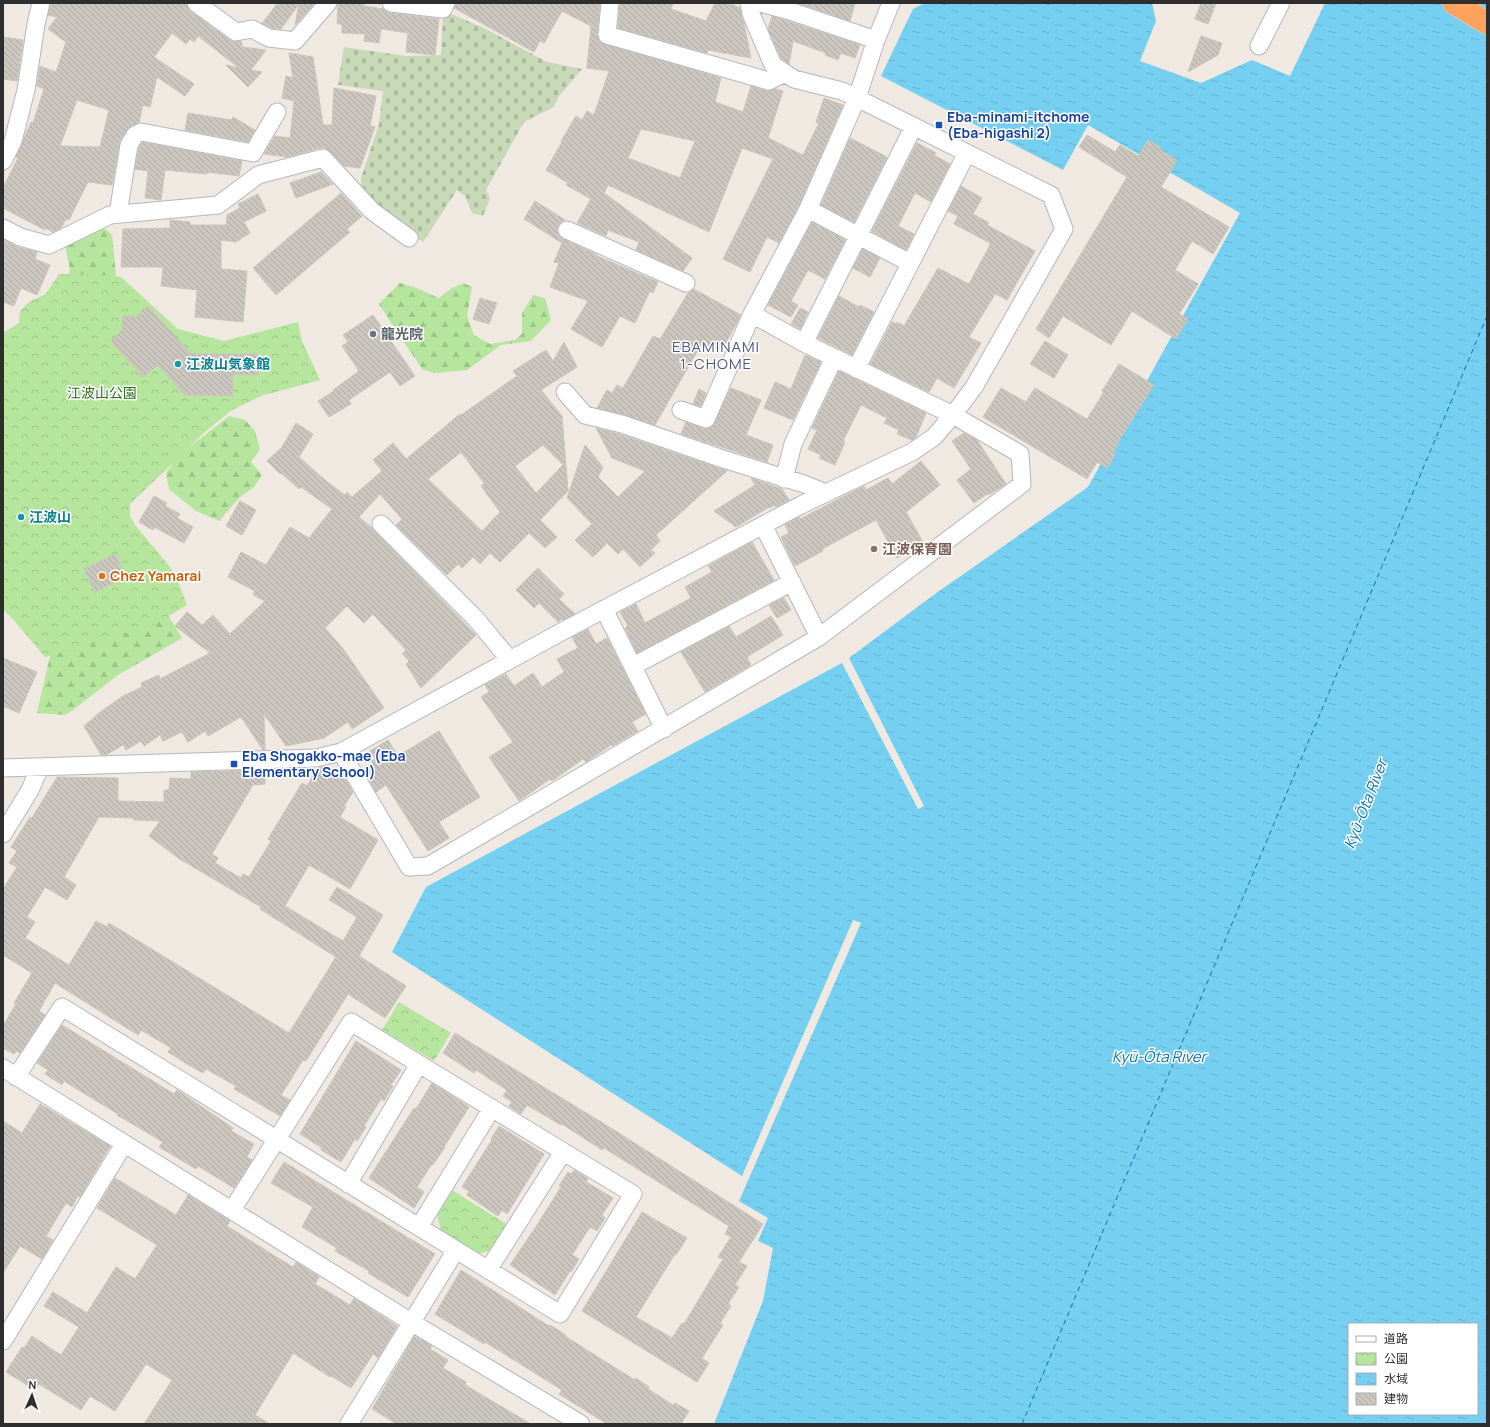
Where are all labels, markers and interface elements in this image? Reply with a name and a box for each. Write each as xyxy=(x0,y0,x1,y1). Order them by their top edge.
place label: Eba-minami-itchome (Eba-higashi 2) xyxy=(947,107,1089,142)
marker: Eba-minami-itchome (Eba-higashi 2) xyxy=(934,120,944,130)
place label: 龍光院 xyxy=(381,324,423,343)
marker: 龍光院 xyxy=(368,329,378,339)
district label: EBAMINAMI 1-CHOME xyxy=(672,336,760,374)
place label: 江波山気象館 xyxy=(186,354,270,373)
marker: 江波山気象館 xyxy=(173,359,183,369)
park label: 江波山公園 xyxy=(67,383,137,402)
place label: 江波山 xyxy=(29,507,71,526)
marker: 江波山 xyxy=(16,512,26,522)
place label: 江波保育園 xyxy=(882,539,952,558)
marker: 江波保育園 xyxy=(869,544,879,554)
place label: Chez Yamarai xyxy=(110,566,201,585)
marker: Chez Yamarai xyxy=(97,571,107,581)
place label: Eba Shogakko-mae (Eba Elementary School) xyxy=(242,746,406,781)
water label: Kyū-Ōta River xyxy=(1339,754,1393,851)
marker: Eba Shogakko-mae (Eba Elementary School) xyxy=(229,759,239,769)
water label: Kyū-Ōta River xyxy=(1112,1046,1209,1067)
legend xyxy=(1348,1323,1478,1415)
text: 道路 xyxy=(1384,1330,1408,1347)
text: 公園 xyxy=(1384,1350,1408,1367)
text: 水域 xyxy=(1384,1370,1408,1387)
north arrow xyxy=(12,1375,52,1415)
text: N xyxy=(28,1377,37,1392)
text: 建物 xyxy=(1384,1390,1408,1407)

